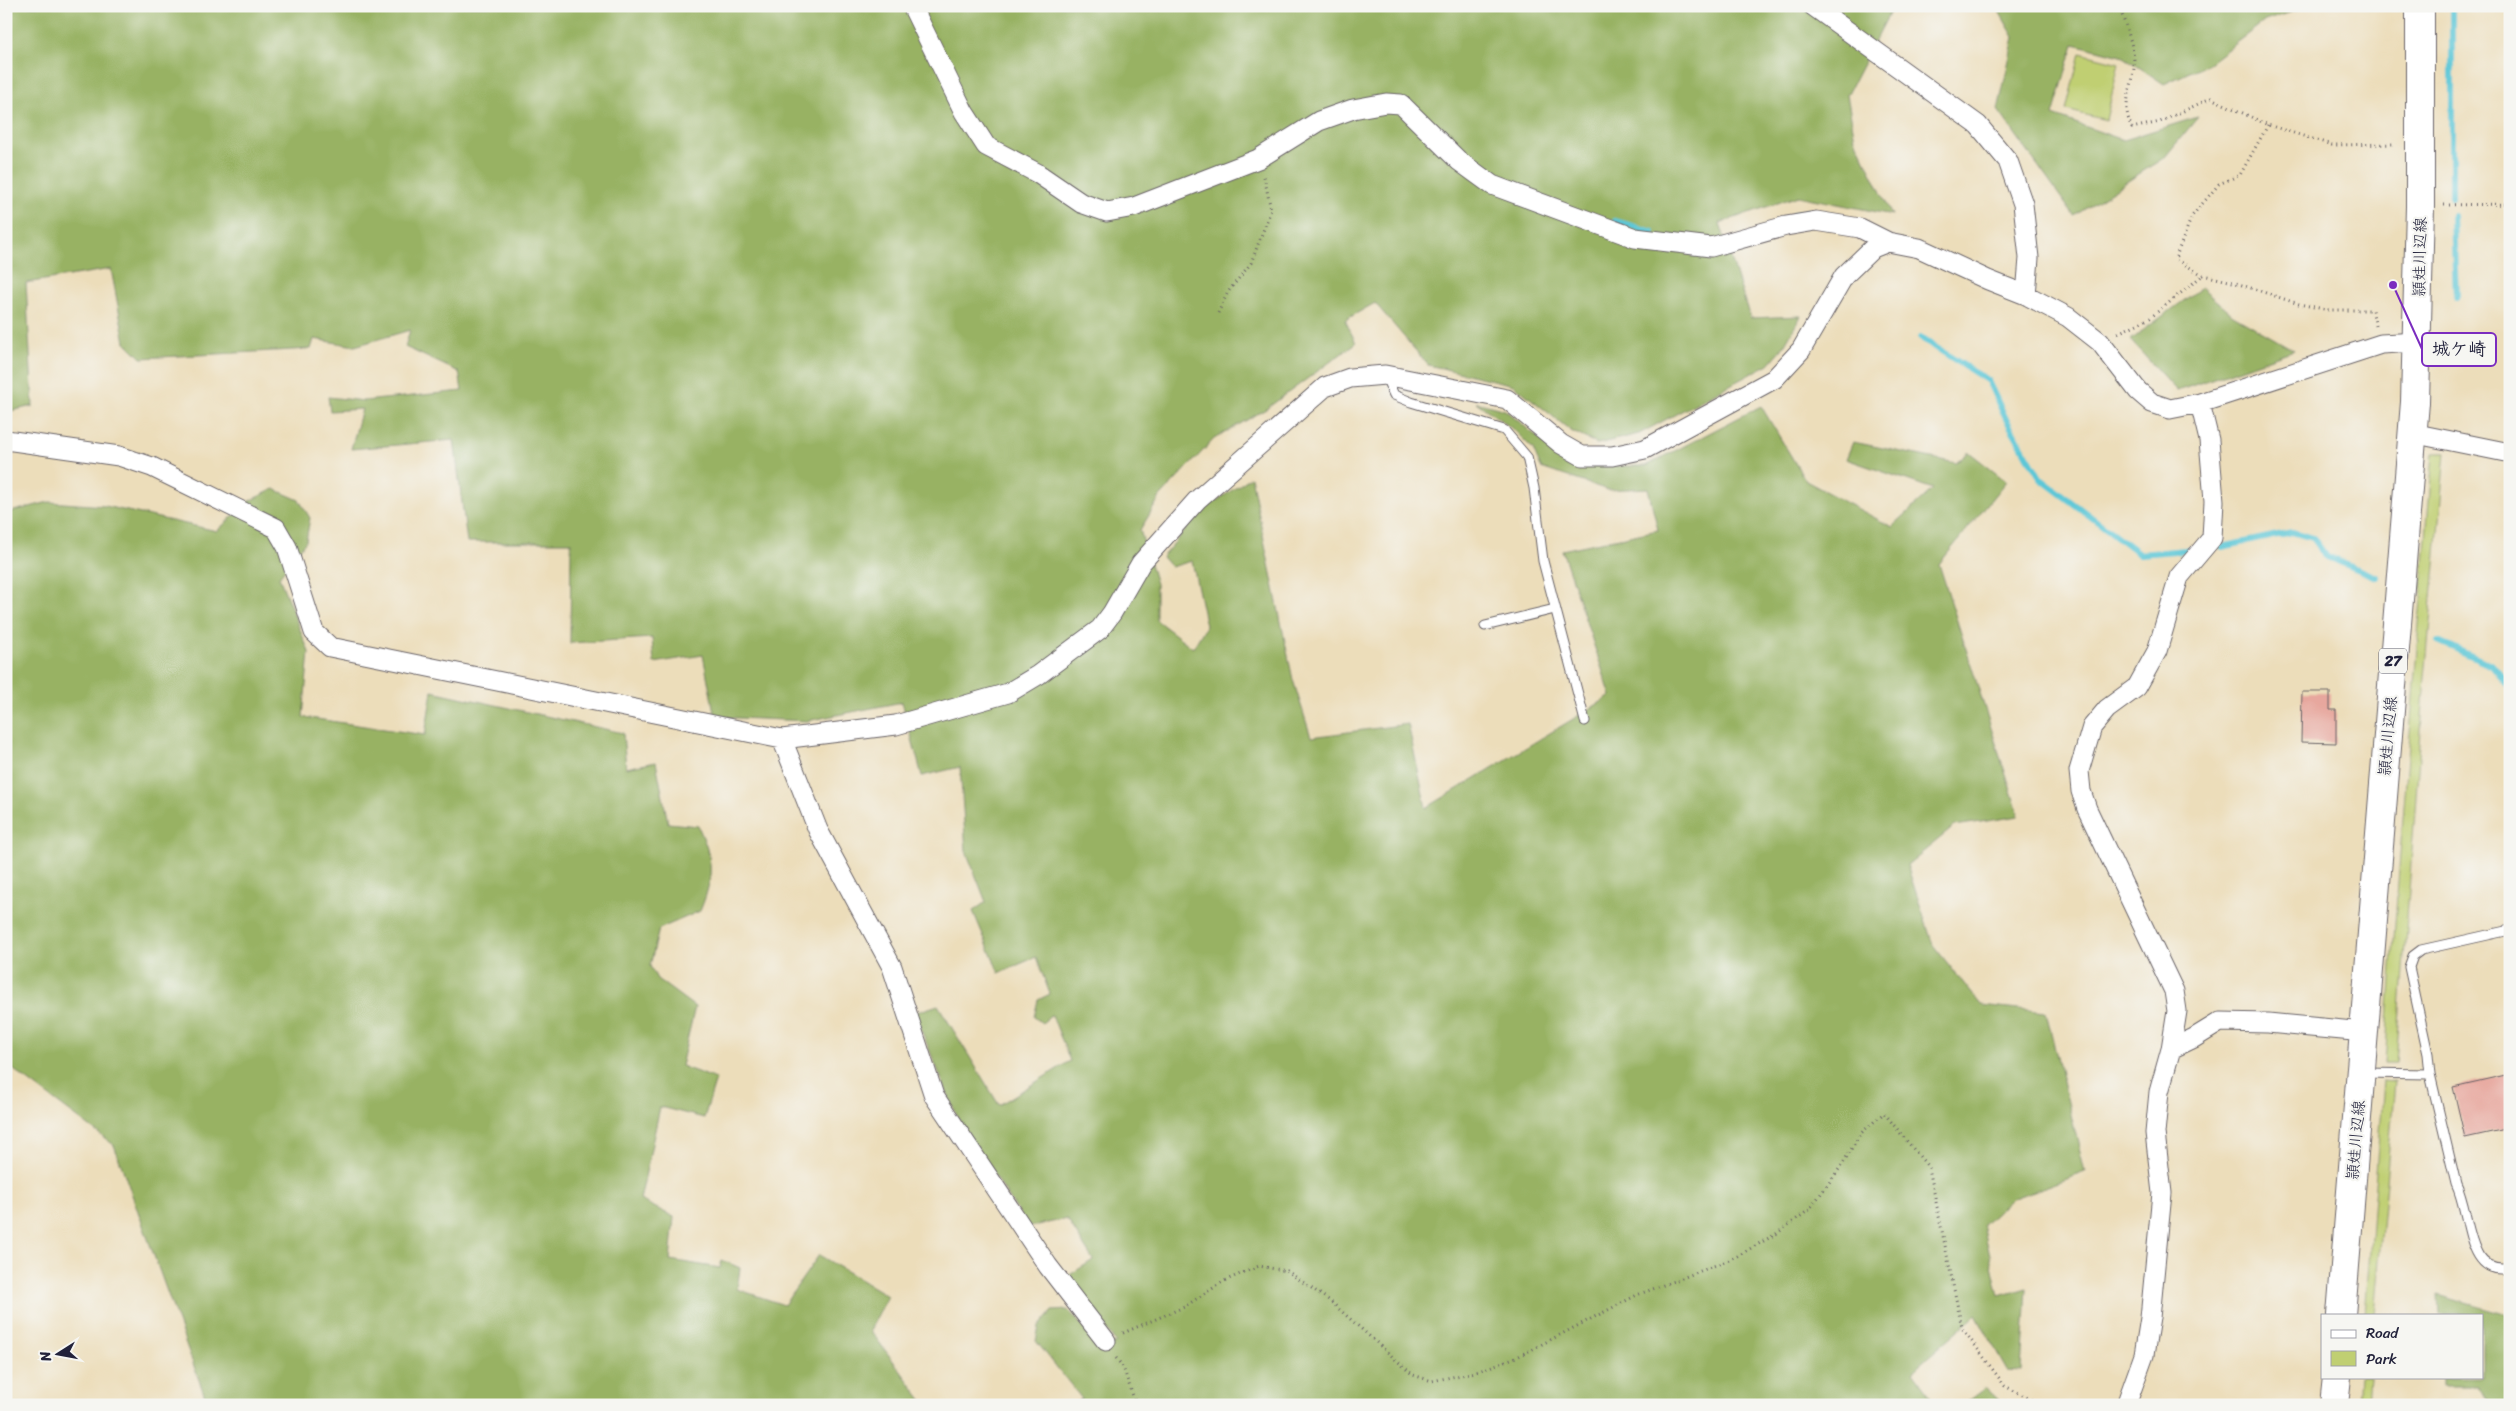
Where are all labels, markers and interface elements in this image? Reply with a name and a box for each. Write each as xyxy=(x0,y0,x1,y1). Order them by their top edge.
street label: 頴娃川辺線 xyxy=(2404,217,2435,297)
callout: 城ケ崎 xyxy=(2422,333,2496,366)
text: 城ケ崎 xyxy=(2432,333,2486,365)
road number: 27 xyxy=(2379,648,2407,674)
street label: 頴娃川辺線 xyxy=(2370,695,2405,777)
street label: 頴娃川辺線 xyxy=(2338,1099,2373,1181)
legend xyxy=(2321,1314,2484,1378)
text: Road xyxy=(2366,1320,2399,1346)
north arrow xyxy=(32,1328,82,1378)
text: Park xyxy=(2366,1346,2397,1372)
text: N xyxy=(32,1349,59,1365)

